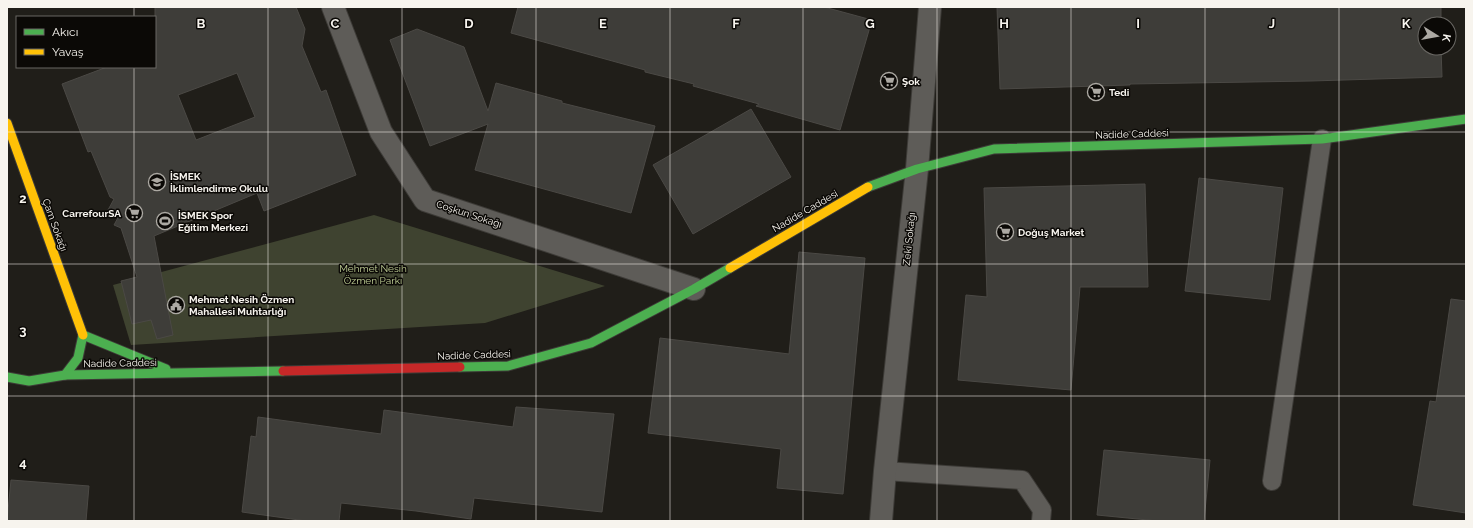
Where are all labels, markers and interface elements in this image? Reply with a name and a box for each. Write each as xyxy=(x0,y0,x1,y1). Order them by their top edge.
legend xyxy=(16,16,156,68)
text: B xyxy=(197,16,206,31)
text: C xyxy=(331,16,340,31)
text: D xyxy=(464,16,474,31)
text: E xyxy=(599,16,607,31)
text: F xyxy=(732,16,740,31)
text: G xyxy=(865,16,875,31)
text: H xyxy=(999,16,1009,31)
text: I xyxy=(1136,16,1140,31)
text: J xyxy=(1269,16,1275,31)
text: K xyxy=(1402,16,1411,31)
north arrow xyxy=(1417,16,1457,56)
text: Akıcı xyxy=(52,25,78,39)
text: K xyxy=(1439,33,1453,43)
text: Yavaş xyxy=(52,45,84,59)
supermarket icon: Şok xyxy=(879,71,899,91)
place label: Şok xyxy=(902,76,920,87)
supermarket icon: Tedi xyxy=(1086,82,1106,102)
place label: Tedi xyxy=(1109,87,1129,98)
street label: Nadide Caddesi xyxy=(1095,127,1169,141)
place label: İSMEK İklimlendirme Okulu xyxy=(170,171,268,194)
school or university icon: İSMEK İklimlendirme Okulu xyxy=(147,172,167,192)
street label: Nadide Caddesi xyxy=(770,188,840,234)
text: 2 xyxy=(19,191,27,206)
street label: Çam Sokağı xyxy=(40,197,70,253)
street label: Coşkun Sokağı xyxy=(435,198,503,230)
supermarket icon: CarrefourSA xyxy=(124,203,144,223)
place label: CarrefourSA xyxy=(62,208,121,219)
place label: İSMEK Spor Eğitim Merkezi xyxy=(178,210,248,233)
sports icon: İSMEK Spor Eğitim Merkezi xyxy=(155,211,175,231)
street label: Zeki Sokağı xyxy=(901,212,917,266)
supermarket icon: Doğuş Market xyxy=(995,222,1015,242)
place label: Doğuş Market xyxy=(1018,227,1085,238)
park label: Mehmet Nesih Özmen Parkı xyxy=(339,263,407,286)
place label: Mehmet Nesih Özmen Mahallesi Muhtarlığı xyxy=(189,294,294,317)
public building icon: Mehmet Nesih Özmen Mahallesi Muhtarlığı xyxy=(166,295,186,315)
text: 3 xyxy=(19,323,27,338)
street label: Nadide Caddesi xyxy=(437,348,511,362)
street label: Nadide Caddesi xyxy=(83,357,157,369)
text: 4 xyxy=(19,455,27,470)

